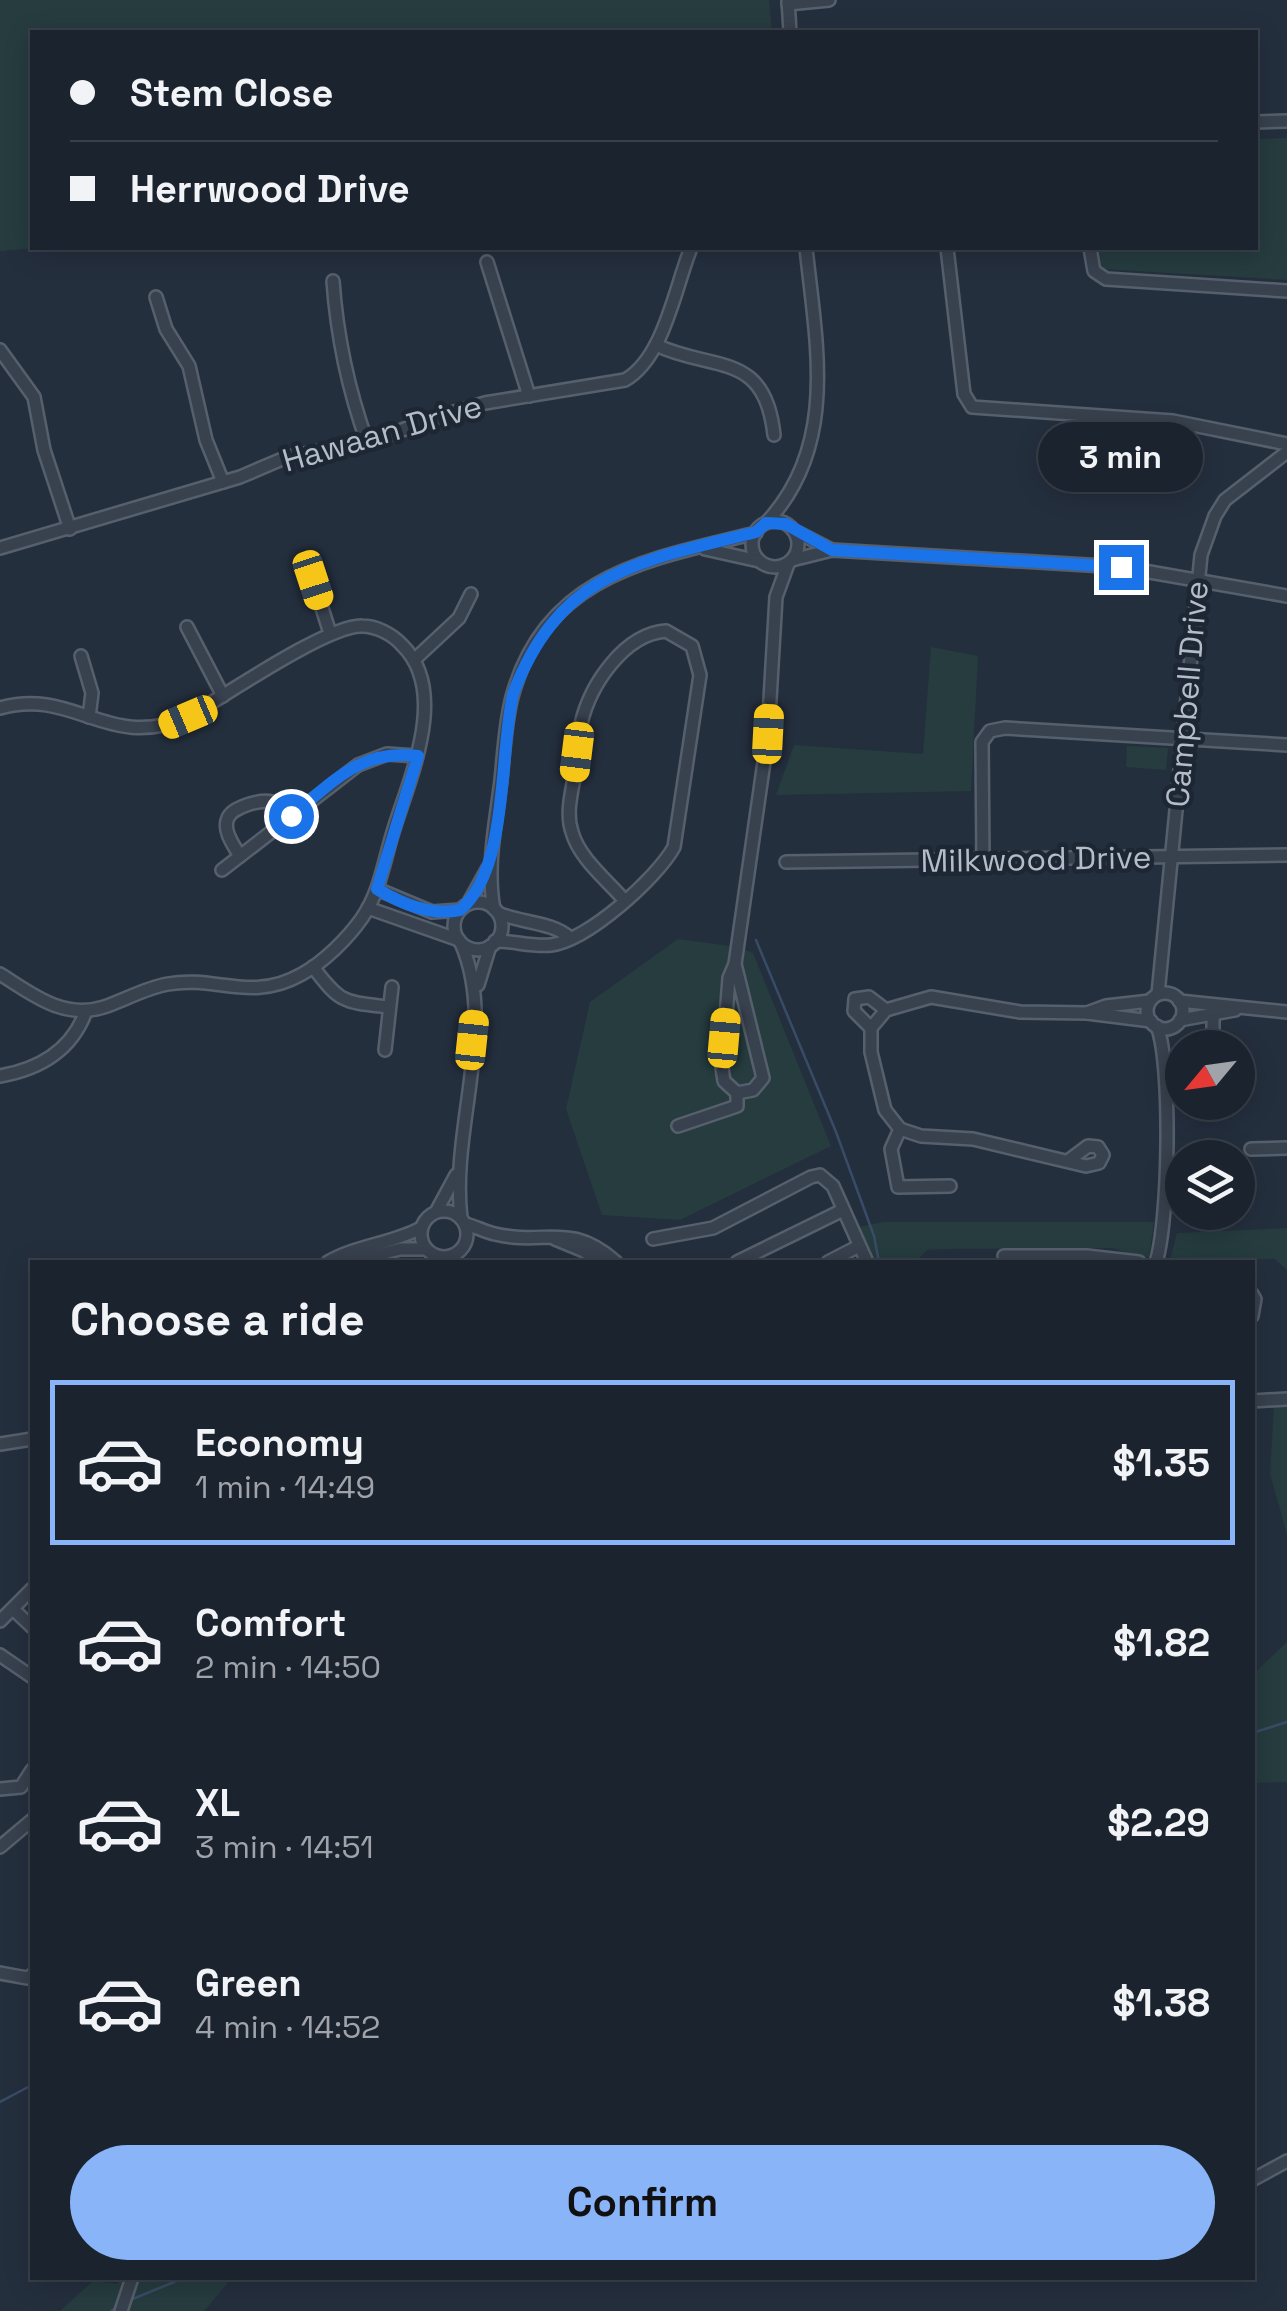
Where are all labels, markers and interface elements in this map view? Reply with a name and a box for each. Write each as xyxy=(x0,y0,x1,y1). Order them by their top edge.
text: Stem Close xyxy=(130,69,333,117)
text: Herrwood Drive xyxy=(130,165,410,213)
street label: Hawaan Drive xyxy=(278,385,486,481)
callout: 3 min xyxy=(1038,422,1204,492)
text: 3 min xyxy=(1079,437,1162,477)
route end xyxy=(1099,545,1144,590)
car xyxy=(289,547,337,613)
street label: Campbell Drive xyxy=(1157,579,1217,809)
car xyxy=(155,691,221,743)
car xyxy=(751,703,785,765)
car xyxy=(558,720,596,784)
route start xyxy=(269,794,314,839)
street label: Milkwood Drive xyxy=(920,837,1152,881)
car xyxy=(706,1007,742,1069)
car xyxy=(454,1009,490,1071)
north arrow xyxy=(1165,1030,1255,1120)
map controls xyxy=(1165,1030,1255,1230)
button: layers xyxy=(1165,1140,1255,1230)
text: Choose a ride xyxy=(70,1291,365,1348)
icon: car xyxy=(75,1418,165,1508)
text: Economy xyxy=(195,1419,364,1467)
text: $1.35 xyxy=(1113,1439,1210,1487)
text: 1 min · 14:49 xyxy=(195,1467,375,1507)
icon: car xyxy=(75,1598,165,1688)
text: Comfort xyxy=(195,1599,346,1647)
text: $1.82 xyxy=(1113,1619,1210,1667)
text: 2 min · 14:50 xyxy=(195,1647,381,1687)
icon: car xyxy=(75,1778,165,1868)
text: XL xyxy=(195,1779,240,1827)
text: $2.29 xyxy=(1107,1799,1210,1847)
text: 3 min · 14:51 xyxy=(195,1827,374,1867)
icon: car xyxy=(75,1958,165,2048)
text: Green xyxy=(195,1959,302,2007)
text: $1.38 xyxy=(1113,1979,1210,2027)
text: 4 min · 14:52 xyxy=(195,2007,380,2047)
button: Confirm xyxy=(70,2145,1215,2260)

